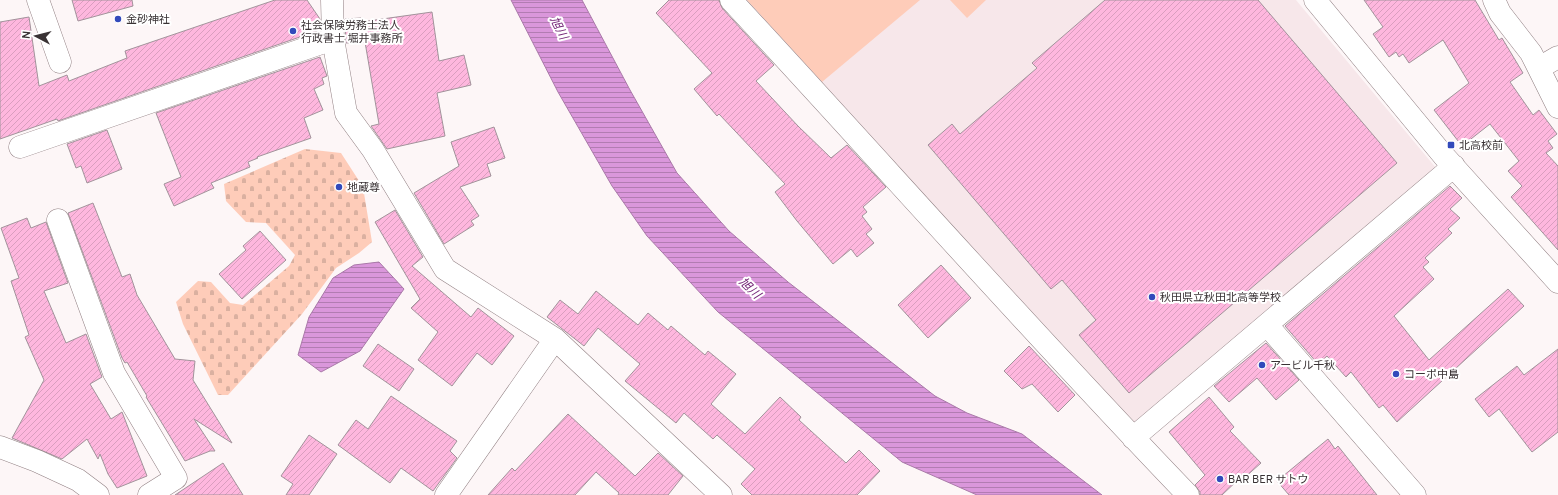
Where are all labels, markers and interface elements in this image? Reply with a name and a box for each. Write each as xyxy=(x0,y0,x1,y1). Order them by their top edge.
place label: 金砂神社 xyxy=(126,13,170,27)
marker: 金砂神社 xyxy=(113,14,123,24)
water label: 旭川 xyxy=(546,14,572,45)
north arrow xyxy=(16,16,56,56)
place label: 社会保険労務士法人 行政書士 堀井事務所 xyxy=(301,19,404,46)
marker: 社会保険労務士法人 行政書士 堀井事務所 xyxy=(288,26,298,36)
text: N xyxy=(20,30,34,40)
place label: 北高校前 xyxy=(1459,139,1503,153)
marker: 北高校前 xyxy=(1446,140,1456,150)
place label: 地蔵尊 xyxy=(347,181,380,195)
marker: 地蔵尊 xyxy=(334,182,344,192)
water label: 旭川 xyxy=(735,275,765,304)
place label: 秋田県立秋田北高等学校 xyxy=(1160,291,1281,305)
marker: 秋田県立秋田北高等学校 xyxy=(1147,292,1157,302)
place label: アービル千秋 xyxy=(1270,359,1335,373)
marker: アービル千秋 xyxy=(1257,360,1267,370)
place label: コーポ中島 xyxy=(1404,368,1459,382)
marker: コーポ中島 xyxy=(1391,369,1401,379)
place label: BAR BER サトウ xyxy=(1228,473,1309,487)
marker: BAR BER サトウ xyxy=(1215,474,1225,484)

